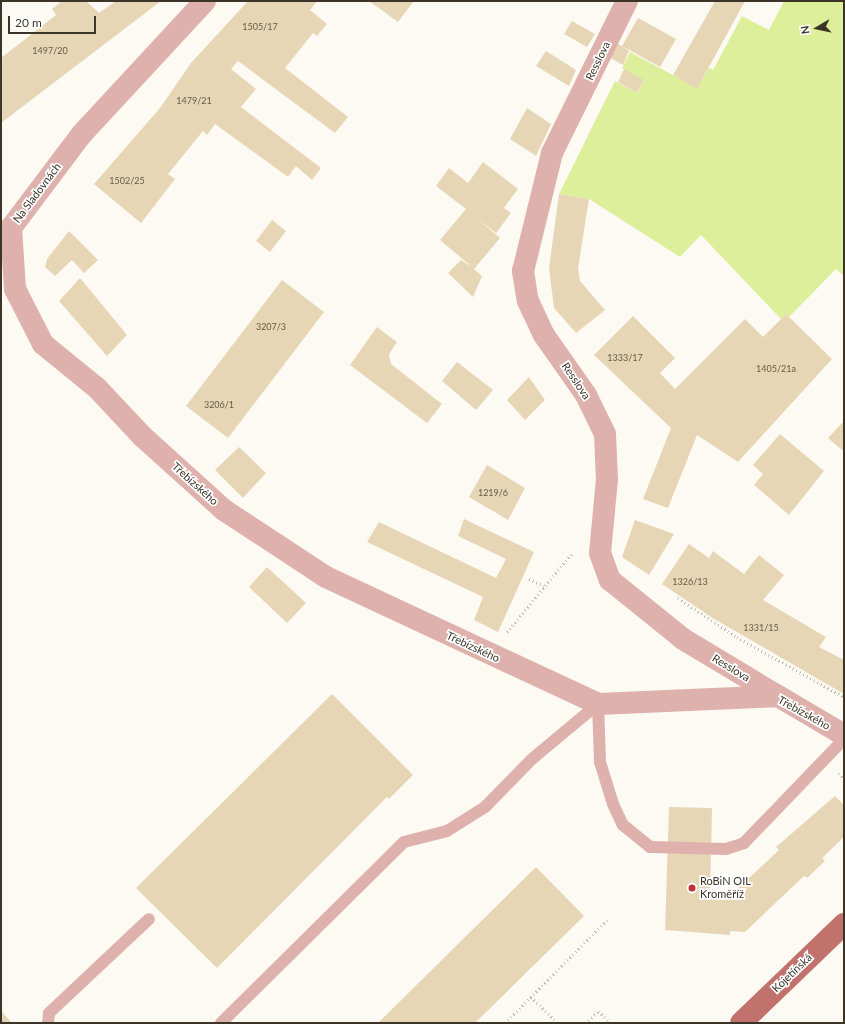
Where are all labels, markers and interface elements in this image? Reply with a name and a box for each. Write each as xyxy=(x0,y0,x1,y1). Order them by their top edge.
scale bar xyxy=(10,8,98,34)
north arrow xyxy=(797,8,837,48)
text: 20 m xyxy=(15,15,42,30)
house number: 1505/17 xyxy=(242,22,278,32)
text: N xyxy=(798,25,812,35)
street label: Resslova xyxy=(583,39,613,83)
house number: 1497/20 xyxy=(32,46,68,56)
house number: 1479/21 xyxy=(176,96,212,106)
street label: Na Sladovnách xyxy=(10,161,64,225)
house number: 1502/25 xyxy=(109,176,145,186)
house number: 3207/3 xyxy=(256,322,286,332)
house number: 1333/17 xyxy=(607,353,643,363)
street label: Resslova xyxy=(559,360,593,402)
house number: 1405/21a xyxy=(756,364,796,374)
house number: 3206/1 xyxy=(204,400,234,410)
street label: Třebízského xyxy=(169,460,221,508)
house number: 1219/6 xyxy=(478,488,508,498)
house number: 1326/13 xyxy=(672,577,708,587)
house number: 1331/15 xyxy=(743,623,779,633)
street label: Třebízského xyxy=(444,629,502,665)
street label: Resslova xyxy=(710,652,752,684)
street label: Třebízského xyxy=(776,693,832,733)
place label: RoBiN OIL Kroměříž xyxy=(700,875,751,901)
marker: RoBiN OIL Kroměříž xyxy=(687,883,697,893)
street label: Kojetínská xyxy=(769,951,815,995)

